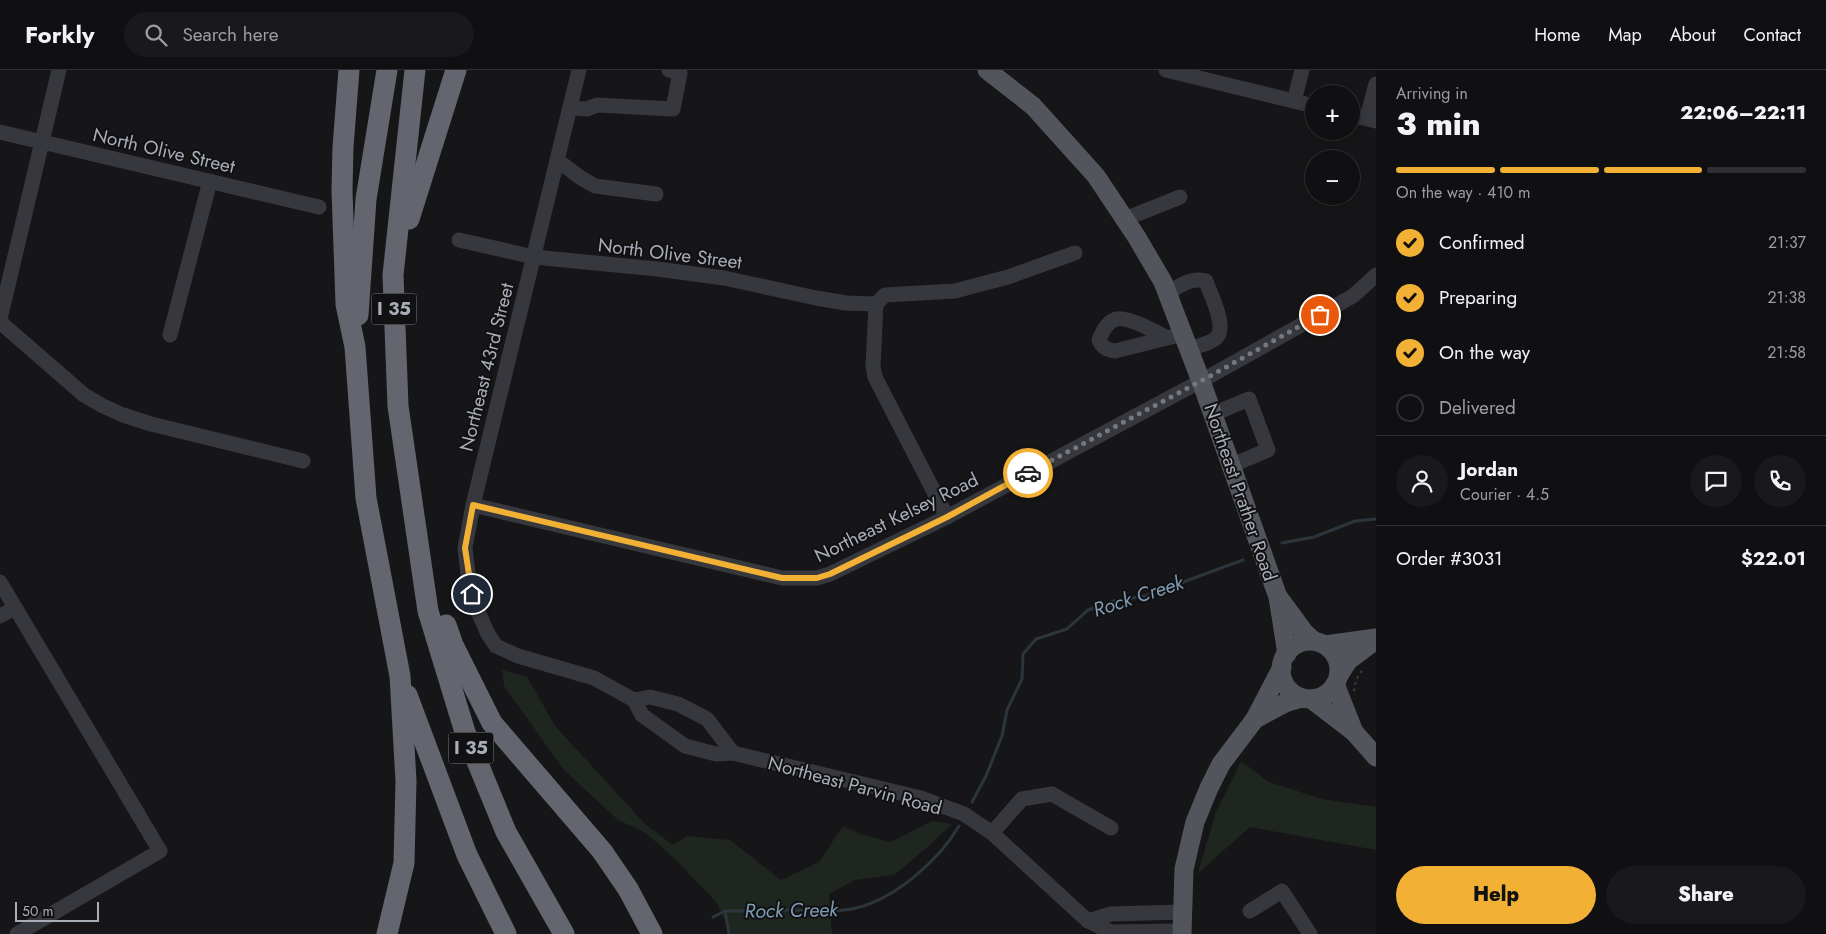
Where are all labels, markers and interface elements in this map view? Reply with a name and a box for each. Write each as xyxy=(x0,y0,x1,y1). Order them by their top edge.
search box xyxy=(124,12,474,57)
text: Forkly xyxy=(25,17,94,52)
icon: search xyxy=(142,21,170,49)
text: Search here xyxy=(182,21,279,48)
text: Home xyxy=(1534,22,1580,48)
text: Map xyxy=(1608,22,1642,48)
text: About xyxy=(1670,22,1715,48)
text: Contact xyxy=(1743,22,1801,48)
text: Arriving in xyxy=(1396,82,1468,105)
map controls xyxy=(1305,85,1360,205)
button: + xyxy=(1305,85,1360,140)
text: 22:06–22:11 xyxy=(1680,99,1806,126)
text: 3 min xyxy=(1396,101,1481,147)
street label: North Olive Street xyxy=(90,121,238,180)
button: − xyxy=(1305,150,1360,205)
text: On the way · 410 m xyxy=(1396,181,1530,204)
icon: check xyxy=(1396,229,1424,257)
text: Confirmed xyxy=(1439,229,1525,256)
street label: North Olive Street xyxy=(596,231,744,276)
text: 21:37 xyxy=(1768,231,1806,254)
street label: Northeast 43rd Street xyxy=(452,280,521,454)
icon: check xyxy=(1396,284,1424,312)
text: Preparing xyxy=(1439,284,1517,311)
text: 21:38 xyxy=(1767,286,1806,309)
road number: I 35 xyxy=(372,293,416,324)
pin xyxy=(1299,294,1341,336)
icon: bag xyxy=(1306,301,1334,329)
icon: check xyxy=(1396,339,1424,367)
text: On the way xyxy=(1439,339,1530,366)
text: 21:58 xyxy=(1767,341,1806,364)
text: Delivered xyxy=(1439,394,1516,421)
street label: Northeast Prather Road xyxy=(1197,400,1284,585)
courier xyxy=(1003,448,1053,498)
button: person xyxy=(1396,455,1448,507)
button: chat xyxy=(1690,455,1742,507)
button: phone xyxy=(1754,455,1806,507)
text: Jordan xyxy=(1460,456,1518,483)
icon: car xyxy=(1014,459,1042,487)
street label: Northeast Kelsey Road xyxy=(810,466,983,569)
text: Courier · 4.5 xyxy=(1460,483,1549,506)
text: Order #3031 xyxy=(1396,545,1503,572)
text: $22.01 xyxy=(1741,545,1806,572)
water label: Rock Creek xyxy=(1089,568,1188,625)
pin xyxy=(451,573,493,615)
icon: home xyxy=(458,580,486,608)
road number: I 35 xyxy=(448,732,494,764)
street label: Northeast Parvin Road xyxy=(765,749,945,822)
button: Help xyxy=(1396,866,1596,924)
button: Share xyxy=(1606,866,1806,924)
water label: Rock Creek xyxy=(744,895,839,926)
scale bar xyxy=(15,899,99,922)
text: 50 m xyxy=(22,901,53,921)

